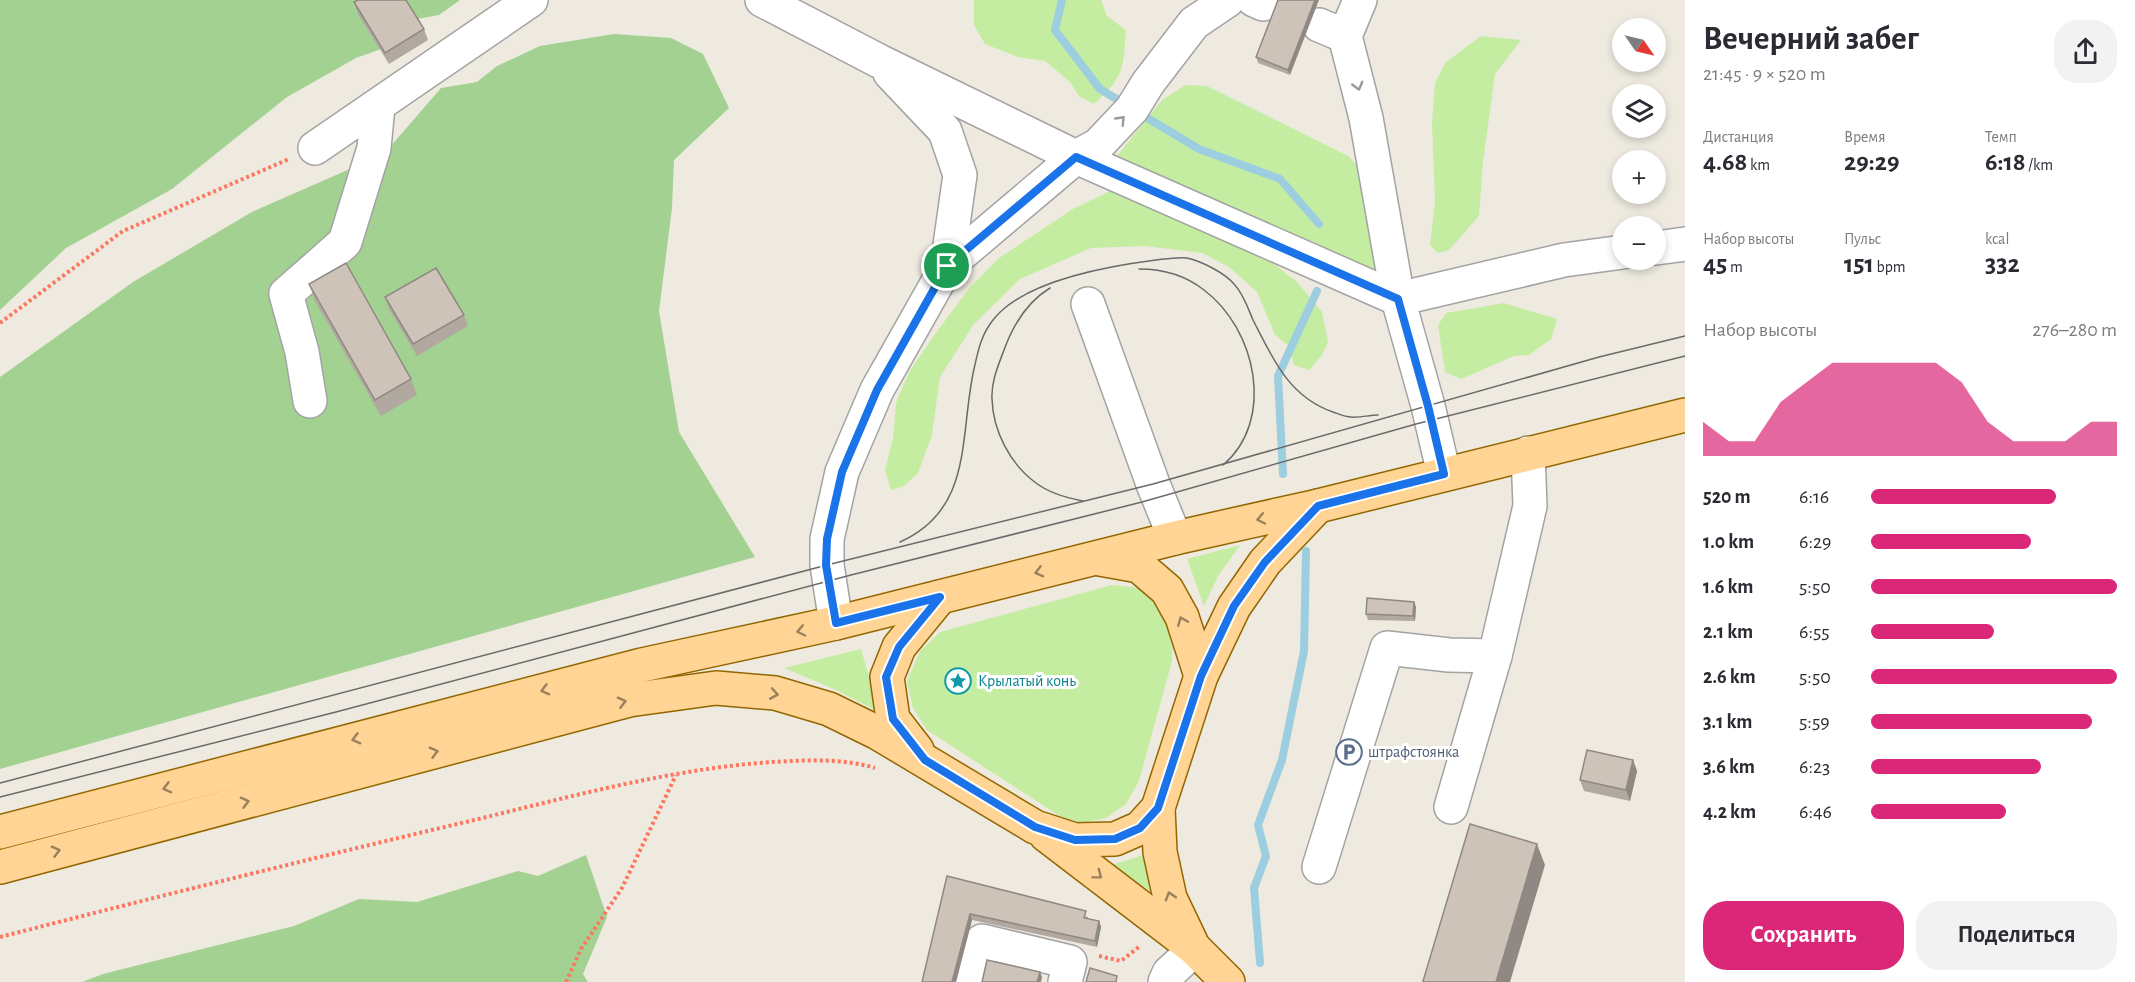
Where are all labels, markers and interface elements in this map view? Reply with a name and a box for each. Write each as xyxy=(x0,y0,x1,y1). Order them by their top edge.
north arrow xyxy=(1612,18,1666,72)
map controls xyxy=(1612,18,1666,270)
button: share xyxy=(2054,20,2117,83)
text: Вечерний забег xyxy=(1703,23,1919,56)
text: 21:45 · 9 × 520 m xyxy=(1703,64,1826,84)
one-way arrow xyxy=(1351,80,1363,91)
button: layers xyxy=(1612,84,1666,138)
one-way arrow xyxy=(1114,117,1125,127)
text: Дистанция xyxy=(1703,129,1774,145)
text: Время xyxy=(1844,129,1886,145)
text: Темп xyxy=(1985,129,2017,145)
text: 4.68 xyxy=(1703,149,1747,175)
text: 29:29 xyxy=(1844,149,1900,175)
text: 6:18 xyxy=(1985,149,2026,175)
button: + xyxy=(1612,150,1666,204)
text: km xyxy=(1747,157,1770,173)
text: /km xyxy=(2026,157,2053,173)
button: − xyxy=(1612,216,1666,270)
text: Набор высоты xyxy=(1703,231,1794,247)
text: Пульс xyxy=(1844,231,1881,247)
text: kcal xyxy=(1985,231,2009,247)
pin xyxy=(921,240,972,291)
icon: arrive xyxy=(930,249,963,282)
text: 45 xyxy=(1703,251,1727,277)
text: 151 xyxy=(1844,251,1874,277)
text: 332 xyxy=(1985,251,2020,277)
text: m xyxy=(1727,259,1743,275)
text: bpm xyxy=(1874,259,1906,275)
text: Набор высоты xyxy=(1703,320,1817,340)
text: 276–280 m xyxy=(2032,320,2117,340)
text: 520 m xyxy=(1703,487,1751,507)
text: 6:16 xyxy=(1799,487,1829,507)
one-way arrow xyxy=(1256,511,1266,524)
text: 1.0 km xyxy=(1703,532,1754,552)
text: 6:29 xyxy=(1799,532,1831,552)
one-way arrow xyxy=(1034,564,1044,577)
text: 1.6 km xyxy=(1703,577,1754,597)
text: 5:50 xyxy=(1799,577,1831,597)
one-way arrow xyxy=(1177,616,1189,627)
text: 2.1 km xyxy=(1703,622,1753,642)
text: 6:55 xyxy=(1799,622,1830,642)
one-way arrow xyxy=(797,624,807,637)
place icon: Крылатый конь xyxy=(943,666,973,696)
text: 2.6 km xyxy=(1703,667,1756,687)
text: 5:50 xyxy=(1799,667,1831,687)
place label: Крылатый конь xyxy=(978,673,1076,689)
one-way arrow xyxy=(540,683,550,695)
one-way arrow xyxy=(769,687,779,700)
one-way arrow xyxy=(617,697,627,710)
text: 3.1 km xyxy=(1703,712,1752,732)
text: 5:59 xyxy=(1799,712,1830,732)
one-way arrow xyxy=(351,732,362,744)
parking icon: штрафстоянка xyxy=(1334,737,1364,767)
place label: штрафстоянка xyxy=(1368,744,1459,760)
one-way arrow xyxy=(428,747,438,759)
text: 3.6 km xyxy=(1703,757,1755,777)
text: 6:23 xyxy=(1799,757,1830,777)
one-way arrow xyxy=(162,781,172,794)
one-way arrow xyxy=(240,796,250,809)
text: 4.2 km xyxy=(1703,802,1756,822)
text: 6:46 xyxy=(1799,802,1832,822)
one-way arrow xyxy=(51,846,61,859)
one-way arrow xyxy=(1092,868,1103,879)
one-way arrow xyxy=(1165,891,1178,902)
button: Сохранить xyxy=(1703,901,1904,970)
button: Поделиться xyxy=(1916,901,2117,970)

